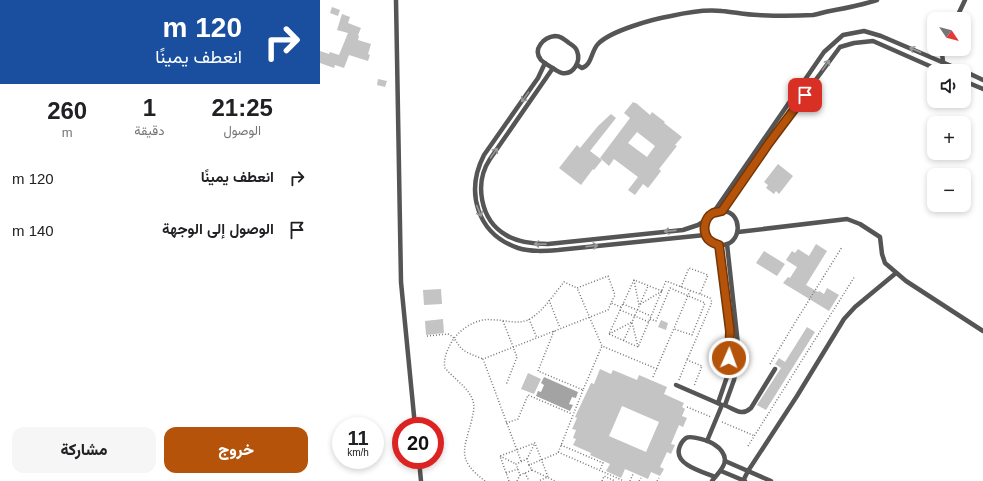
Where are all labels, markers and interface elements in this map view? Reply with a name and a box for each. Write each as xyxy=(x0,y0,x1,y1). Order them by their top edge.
text: 120 m xyxy=(163,12,242,43)
north arrow xyxy=(927,12,971,56)
map controls xyxy=(927,12,971,212)
icon: right xyxy=(256,16,308,68)
one-way arrow xyxy=(909,46,921,53)
text: انعطف يمينًا xyxy=(155,47,242,67)
one-way arrow xyxy=(822,60,830,71)
button: sound xyxy=(927,64,971,108)
pin xyxy=(788,78,822,112)
icon: arrive xyxy=(794,84,816,106)
one-way arrow xyxy=(521,91,529,102)
text: 1 xyxy=(143,94,156,121)
text: 21:25 xyxy=(212,94,273,121)
text: 260 xyxy=(47,97,87,124)
button: + xyxy=(927,116,971,160)
text: دقيقة xyxy=(134,123,164,138)
text: الوصول xyxy=(223,123,261,138)
text: m xyxy=(62,125,73,140)
one-way arrow xyxy=(490,147,498,158)
icon: right xyxy=(286,167,308,189)
text: انعطف يمينًا xyxy=(201,168,274,185)
button: − xyxy=(927,168,971,212)
text: 120 m xyxy=(12,170,54,187)
one-way arrow xyxy=(476,205,484,217)
icon: arrive xyxy=(286,219,308,241)
text: الوصول إلى الوجهة xyxy=(162,220,274,237)
text: 140 m xyxy=(12,222,54,239)
one-way arrow xyxy=(664,228,677,235)
one-way arrow xyxy=(534,240,547,247)
one-way arrow xyxy=(585,242,598,250)
position arrow xyxy=(708,337,750,379)
speed limit sign: 20 xyxy=(392,417,444,469)
button: مشاركة xyxy=(12,427,156,473)
button: خروج xyxy=(164,427,308,473)
text: 11 xyxy=(347,427,369,449)
text: km/h xyxy=(347,447,369,458)

